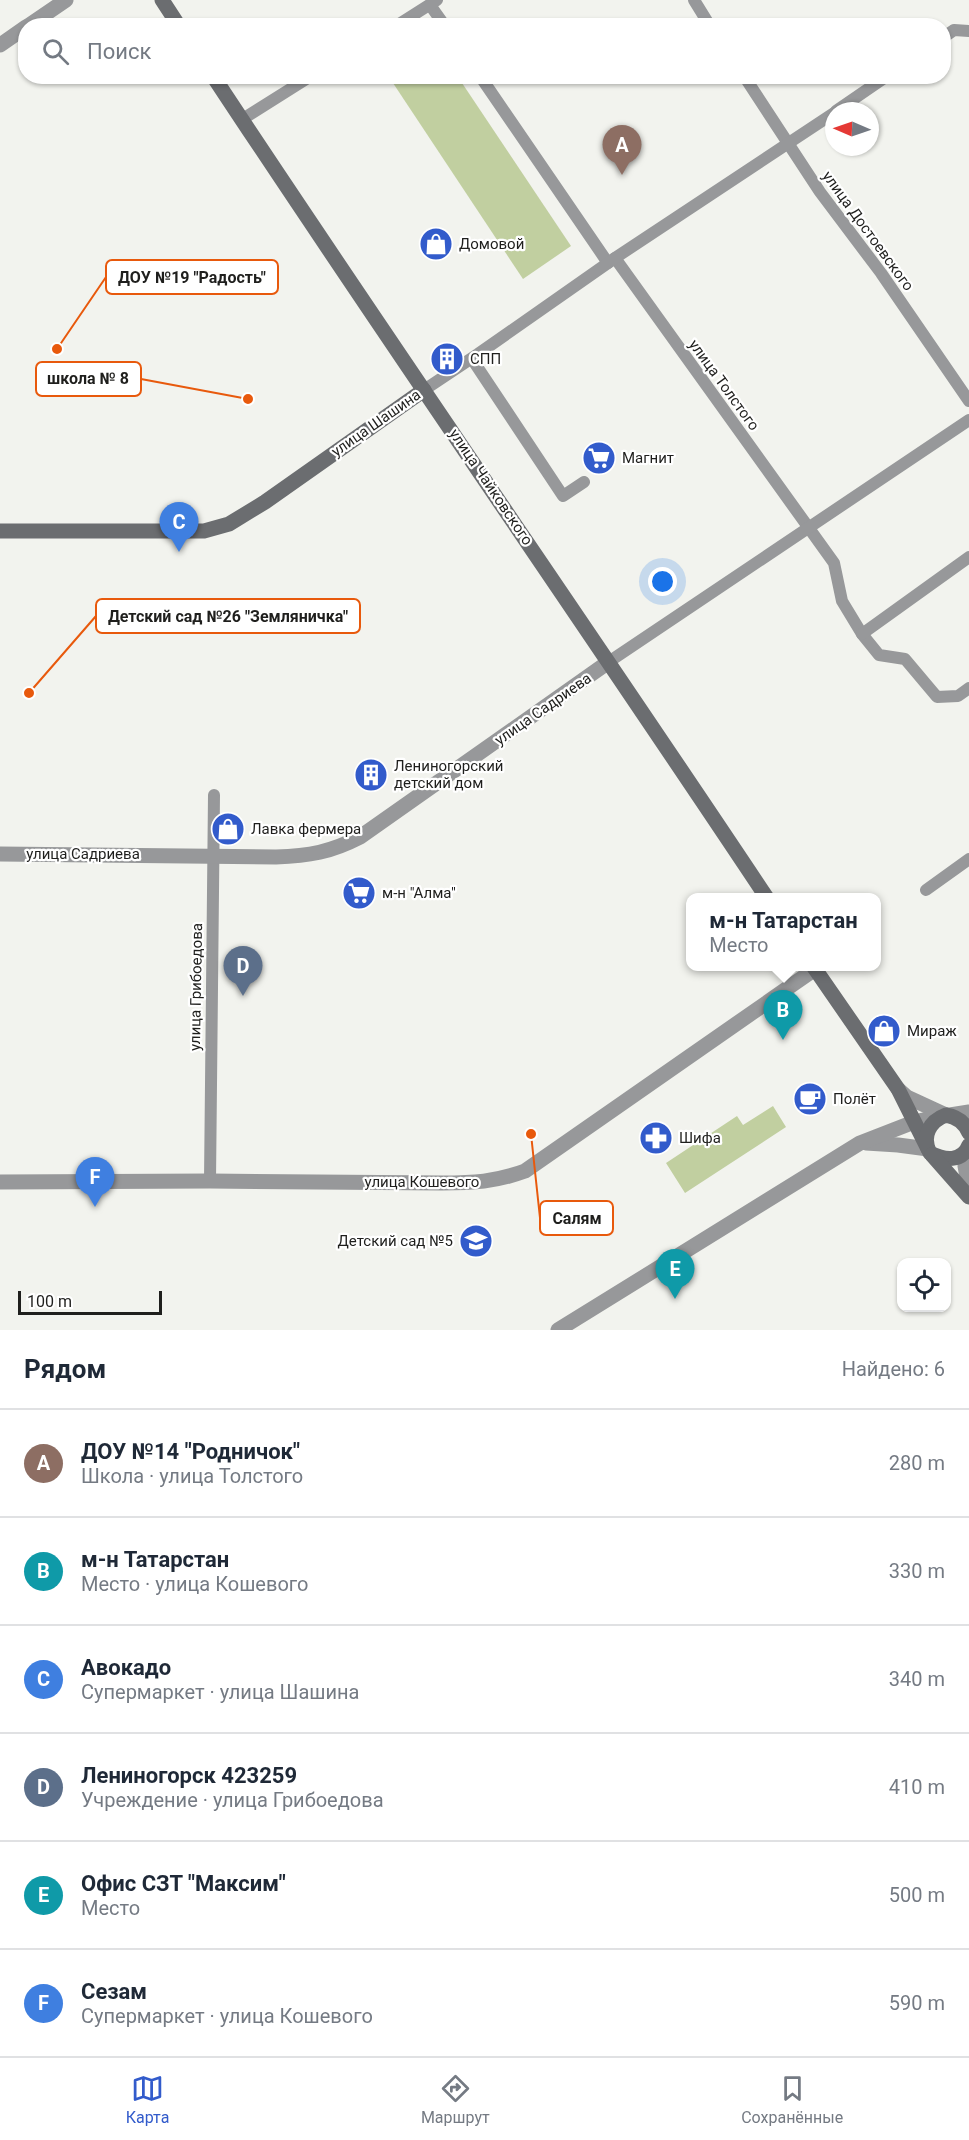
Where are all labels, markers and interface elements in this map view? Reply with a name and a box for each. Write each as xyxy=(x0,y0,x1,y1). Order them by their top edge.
search box xyxy=(18,18,951,84)
icon: search xyxy=(39,35,72,68)
text: Поиск xyxy=(87,39,151,64)
north arrow xyxy=(825,102,879,156)
pin: A xyxy=(602,126,642,175)
street label: улица Достоевского xyxy=(818,168,918,294)
shop icon: Домовой xyxy=(418,226,454,262)
place label: Домовой xyxy=(459,235,524,253)
callout: ДОУ №19 "Радость" xyxy=(106,260,278,294)
text: ДОУ №19 "Радость" xyxy=(118,268,266,287)
street label: улица Толстого xyxy=(685,336,763,434)
building icon: СПП xyxy=(429,341,465,377)
place label: СПП xyxy=(470,350,501,368)
callout: школа № 8 xyxy=(36,362,141,396)
text: школа № 8 xyxy=(47,369,129,388)
street label: улица Шашина xyxy=(328,386,424,460)
street label: улица Чайковского xyxy=(445,426,537,548)
supermarket icon: Магнит xyxy=(581,440,617,476)
place label: Магнит xyxy=(622,449,674,467)
pin: C xyxy=(160,502,198,552)
your location xyxy=(648,567,677,596)
callout: Детский сад №26 "Земляничка" xyxy=(96,599,360,633)
text: Детский сад №26 "Земляничка" xyxy=(108,607,348,626)
street label: улица Садриева xyxy=(491,669,595,749)
building icon: Лениногорский детский дом xyxy=(353,757,389,793)
place label: Лениногорский детский дом xyxy=(394,757,504,792)
shop icon: Лавка фермера xyxy=(210,811,246,847)
place label: Лавка фермера xyxy=(251,820,361,838)
street label: улица Садриева xyxy=(26,845,140,863)
supermarket icon: м-н "Алма" xyxy=(341,875,377,911)
place label: м-н "Алма" xyxy=(382,884,456,902)
popup xyxy=(686,893,881,971)
text: м-н Татарстан xyxy=(709,908,858,933)
street label: улица Грибоедова xyxy=(186,923,206,1051)
text: Место xyxy=(709,933,769,957)
pin: D xyxy=(224,946,262,996)
pin: B xyxy=(764,990,802,1040)
shop icon: Мираж xyxy=(866,1013,902,1049)
place label: Мираж xyxy=(907,1022,957,1040)
cafe icon: Полёт xyxy=(792,1081,828,1117)
place label: Полёт xyxy=(833,1090,876,1108)
pharmacy icon: Шифа xyxy=(638,1120,674,1156)
place label: Шифа xyxy=(679,1129,721,1147)
pin: F xyxy=(76,1158,115,1207)
street label: улица Кошевого xyxy=(365,1173,479,1191)
callout: Салям xyxy=(540,1201,613,1235)
text: Салям xyxy=(552,1209,602,1228)
school or university icon: Детский сад №5 xyxy=(458,1223,494,1259)
place label: Детский сад №5 xyxy=(338,1232,453,1250)
pin: E xyxy=(656,1250,694,1299)
map controls xyxy=(897,1258,951,1312)
button: locate xyxy=(897,1258,951,1312)
scale bar xyxy=(18,1288,162,1316)
text: 100 m xyxy=(27,1292,72,1311)
text: Рядом xyxy=(24,1354,106,1384)
text: Найдено: 6 xyxy=(842,1357,945,1381)
text: ДОУ №14 "Родничок" xyxy=(81,1439,300,1464)
text: A xyxy=(37,1451,50,1475)
text: 280 m xyxy=(889,1451,945,1475)
text: Школа · улица Толстого xyxy=(81,1464,303,1488)
text: м-н Татарстан xyxy=(81,1547,229,1572)
text: B xyxy=(37,1559,50,1583)
text: 330 m xyxy=(889,1559,945,1583)
text: Место · улица Кошевого xyxy=(81,1572,308,1596)
text: Авокадо xyxy=(81,1655,171,1680)
text: C xyxy=(37,1667,50,1691)
text: 340 m xyxy=(889,1667,945,1691)
text: Супермаркет · улица Шашина xyxy=(81,1680,359,1704)
text: Лениногорск 423259 xyxy=(81,1763,297,1788)
text: D xyxy=(37,1775,50,1799)
text: 410 m xyxy=(889,1775,945,1799)
text: Учреждение · улица Грибоедова xyxy=(81,1788,384,1812)
text: Офис СЗТ "Максим" xyxy=(81,1871,286,1896)
text: E xyxy=(38,1883,49,1907)
text: 500 m xyxy=(889,1883,945,1907)
text: Место xyxy=(81,1896,140,1920)
text: Сезам xyxy=(81,1979,147,2004)
text: F xyxy=(38,1991,49,2015)
text: 590 m xyxy=(889,1991,945,2015)
text: Супермаркет · улица Кошевого xyxy=(81,2004,373,2028)
tab: Карта xyxy=(126,2072,169,2127)
tab: Маршрут xyxy=(421,2072,490,2127)
tab: Сохранённые xyxy=(741,2072,843,2127)

